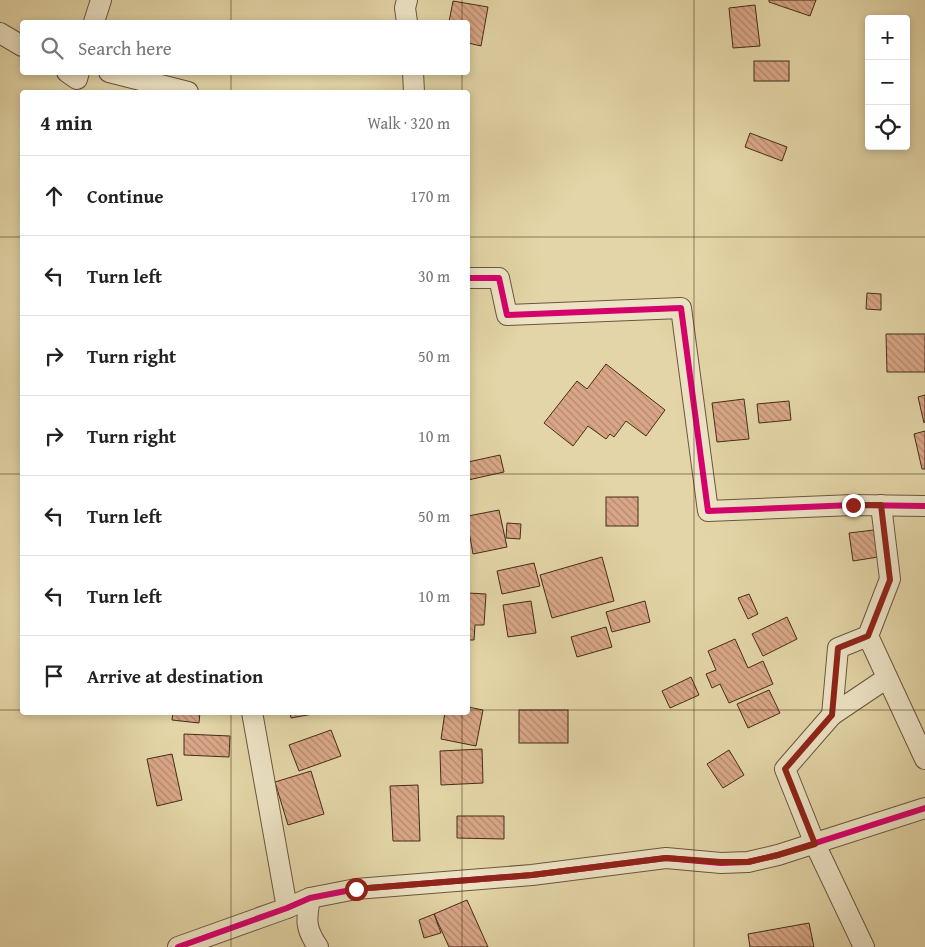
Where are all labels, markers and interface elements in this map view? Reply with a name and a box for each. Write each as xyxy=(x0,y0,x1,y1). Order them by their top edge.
map controls xyxy=(865,15,910,150)
button: + xyxy=(865,15,910,60)
search box xyxy=(20,20,470,75)
icon: search xyxy=(38,34,66,62)
text: Search here xyxy=(78,34,172,62)
button: − xyxy=(865,60,910,105)
button: locate xyxy=(865,105,910,150)
text: 4 min xyxy=(40,107,92,138)
text: Walk · 320 m xyxy=(367,111,450,135)
icon: ahead xyxy=(40,182,68,210)
text: Continue xyxy=(87,182,164,210)
text: 170 m xyxy=(410,184,450,208)
icon: left xyxy=(40,262,68,290)
text: Turn left xyxy=(87,262,162,290)
text: 30 m xyxy=(418,264,450,288)
icon: right xyxy=(40,342,68,370)
text: Turn right xyxy=(87,342,176,370)
text: 50 m xyxy=(418,344,450,368)
icon: right xyxy=(40,422,68,450)
text: Turn right xyxy=(87,422,176,450)
text: 10 m xyxy=(418,424,450,448)
route end xyxy=(842,494,865,517)
icon: left xyxy=(40,502,68,530)
text: Turn left xyxy=(87,502,162,530)
text: 50 m xyxy=(418,504,450,528)
icon: left xyxy=(40,582,68,610)
text: Turn left xyxy=(87,582,162,610)
text: 10 m xyxy=(418,584,450,608)
icon: arrive xyxy=(40,662,68,690)
text: Arrive at destination xyxy=(87,662,263,690)
route start xyxy=(345,878,368,901)

